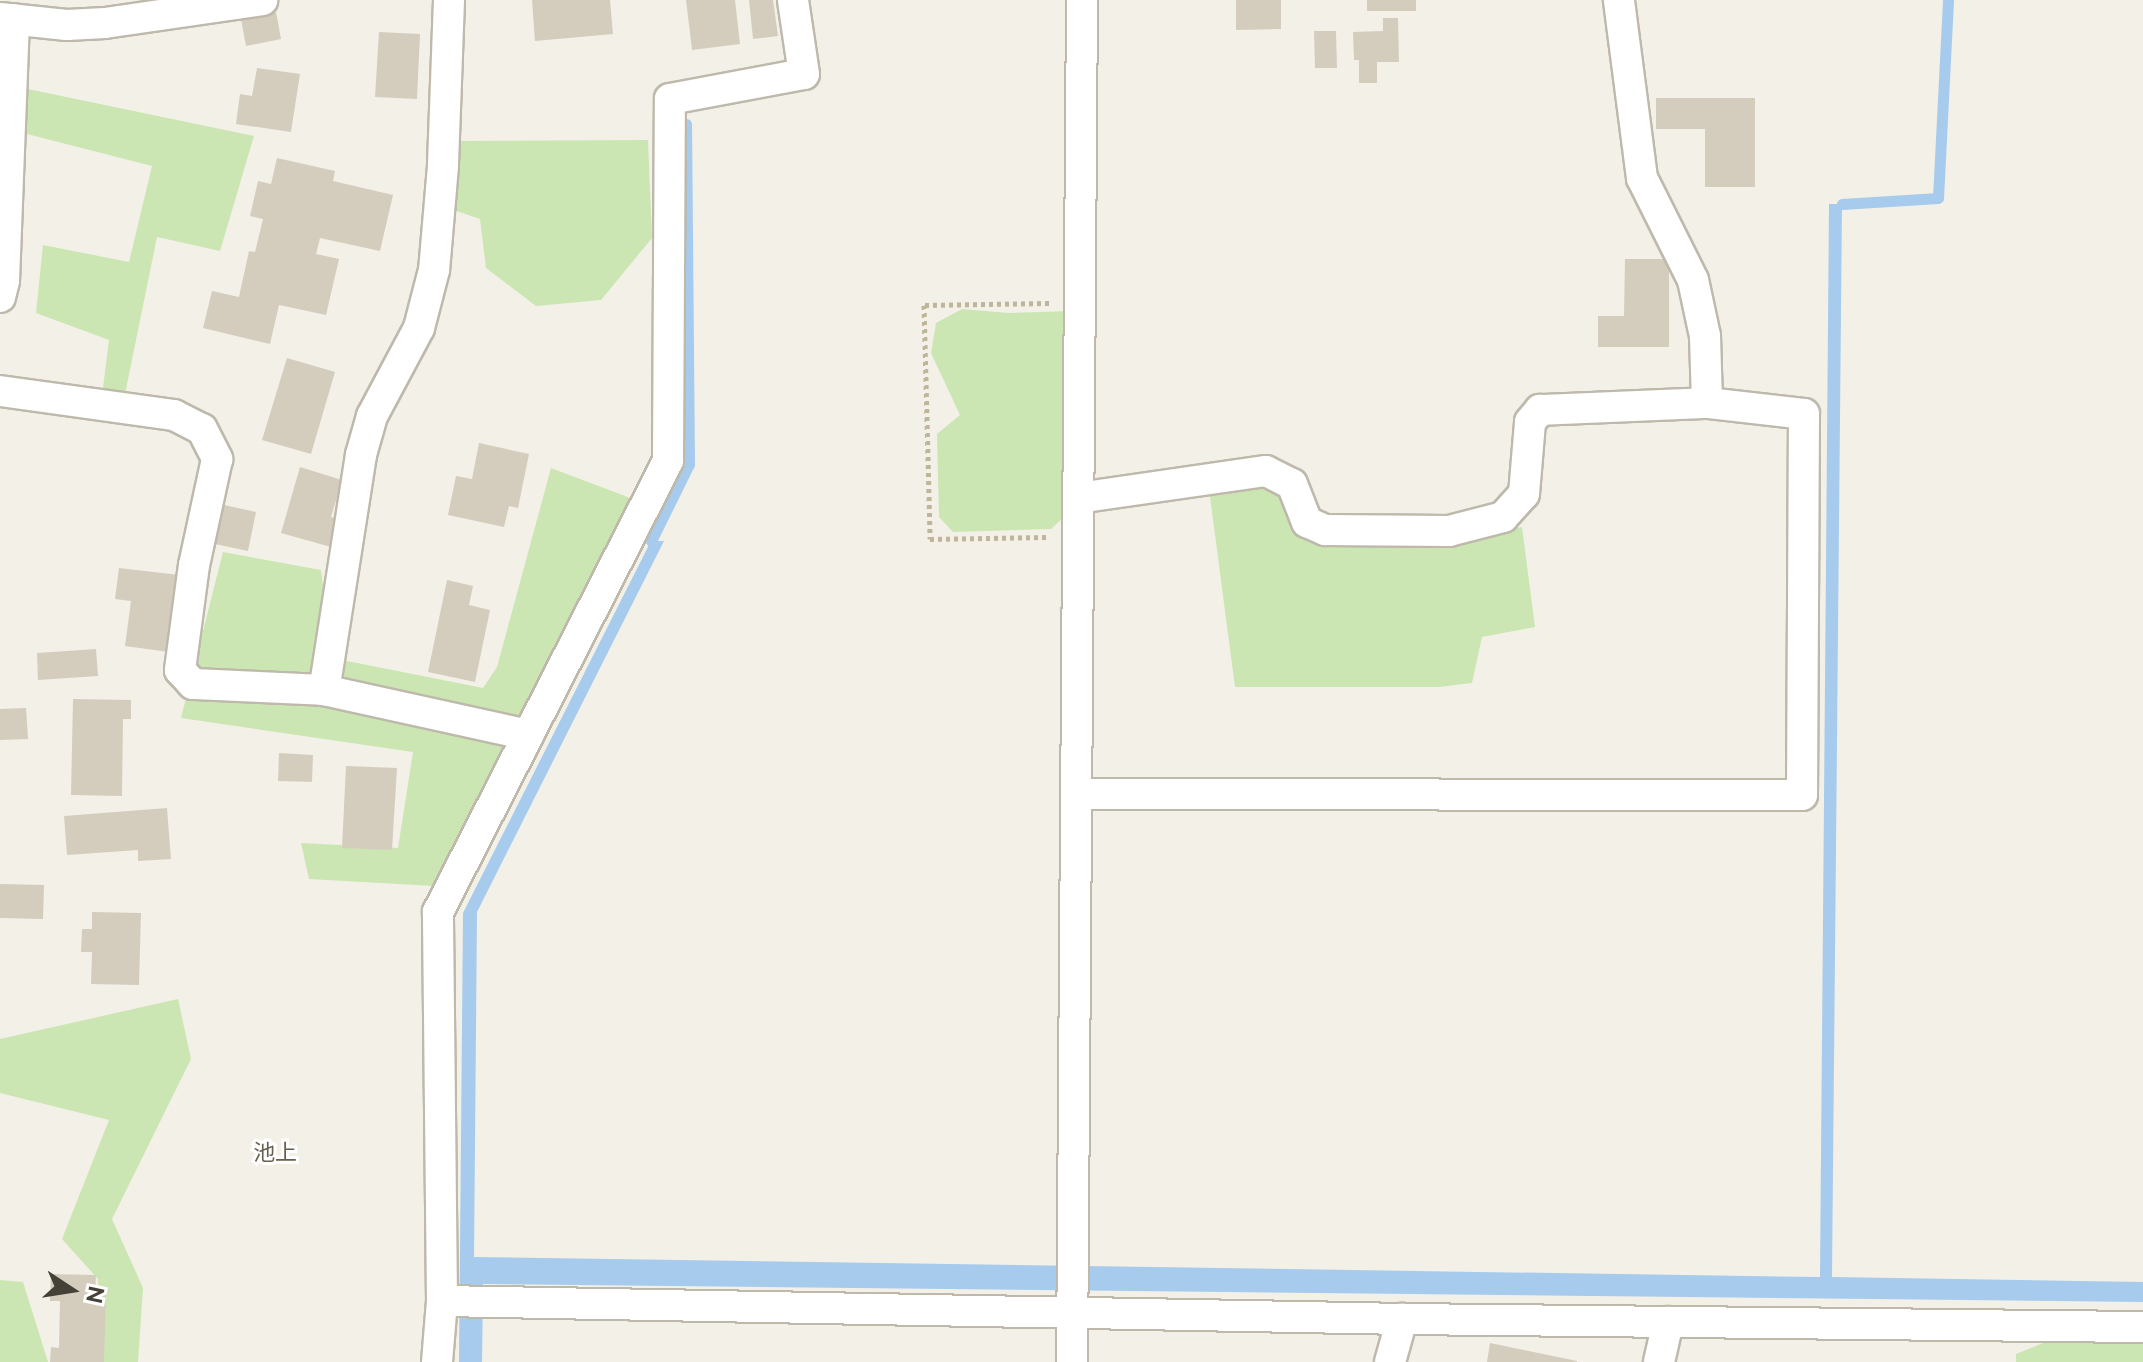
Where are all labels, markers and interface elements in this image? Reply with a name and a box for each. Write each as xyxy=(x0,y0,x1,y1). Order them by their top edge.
district label: 池上 xyxy=(253,1140,297,1166)
north arrow xyxy=(32,1250,112,1330)
text: N xyxy=(81,1284,110,1306)

